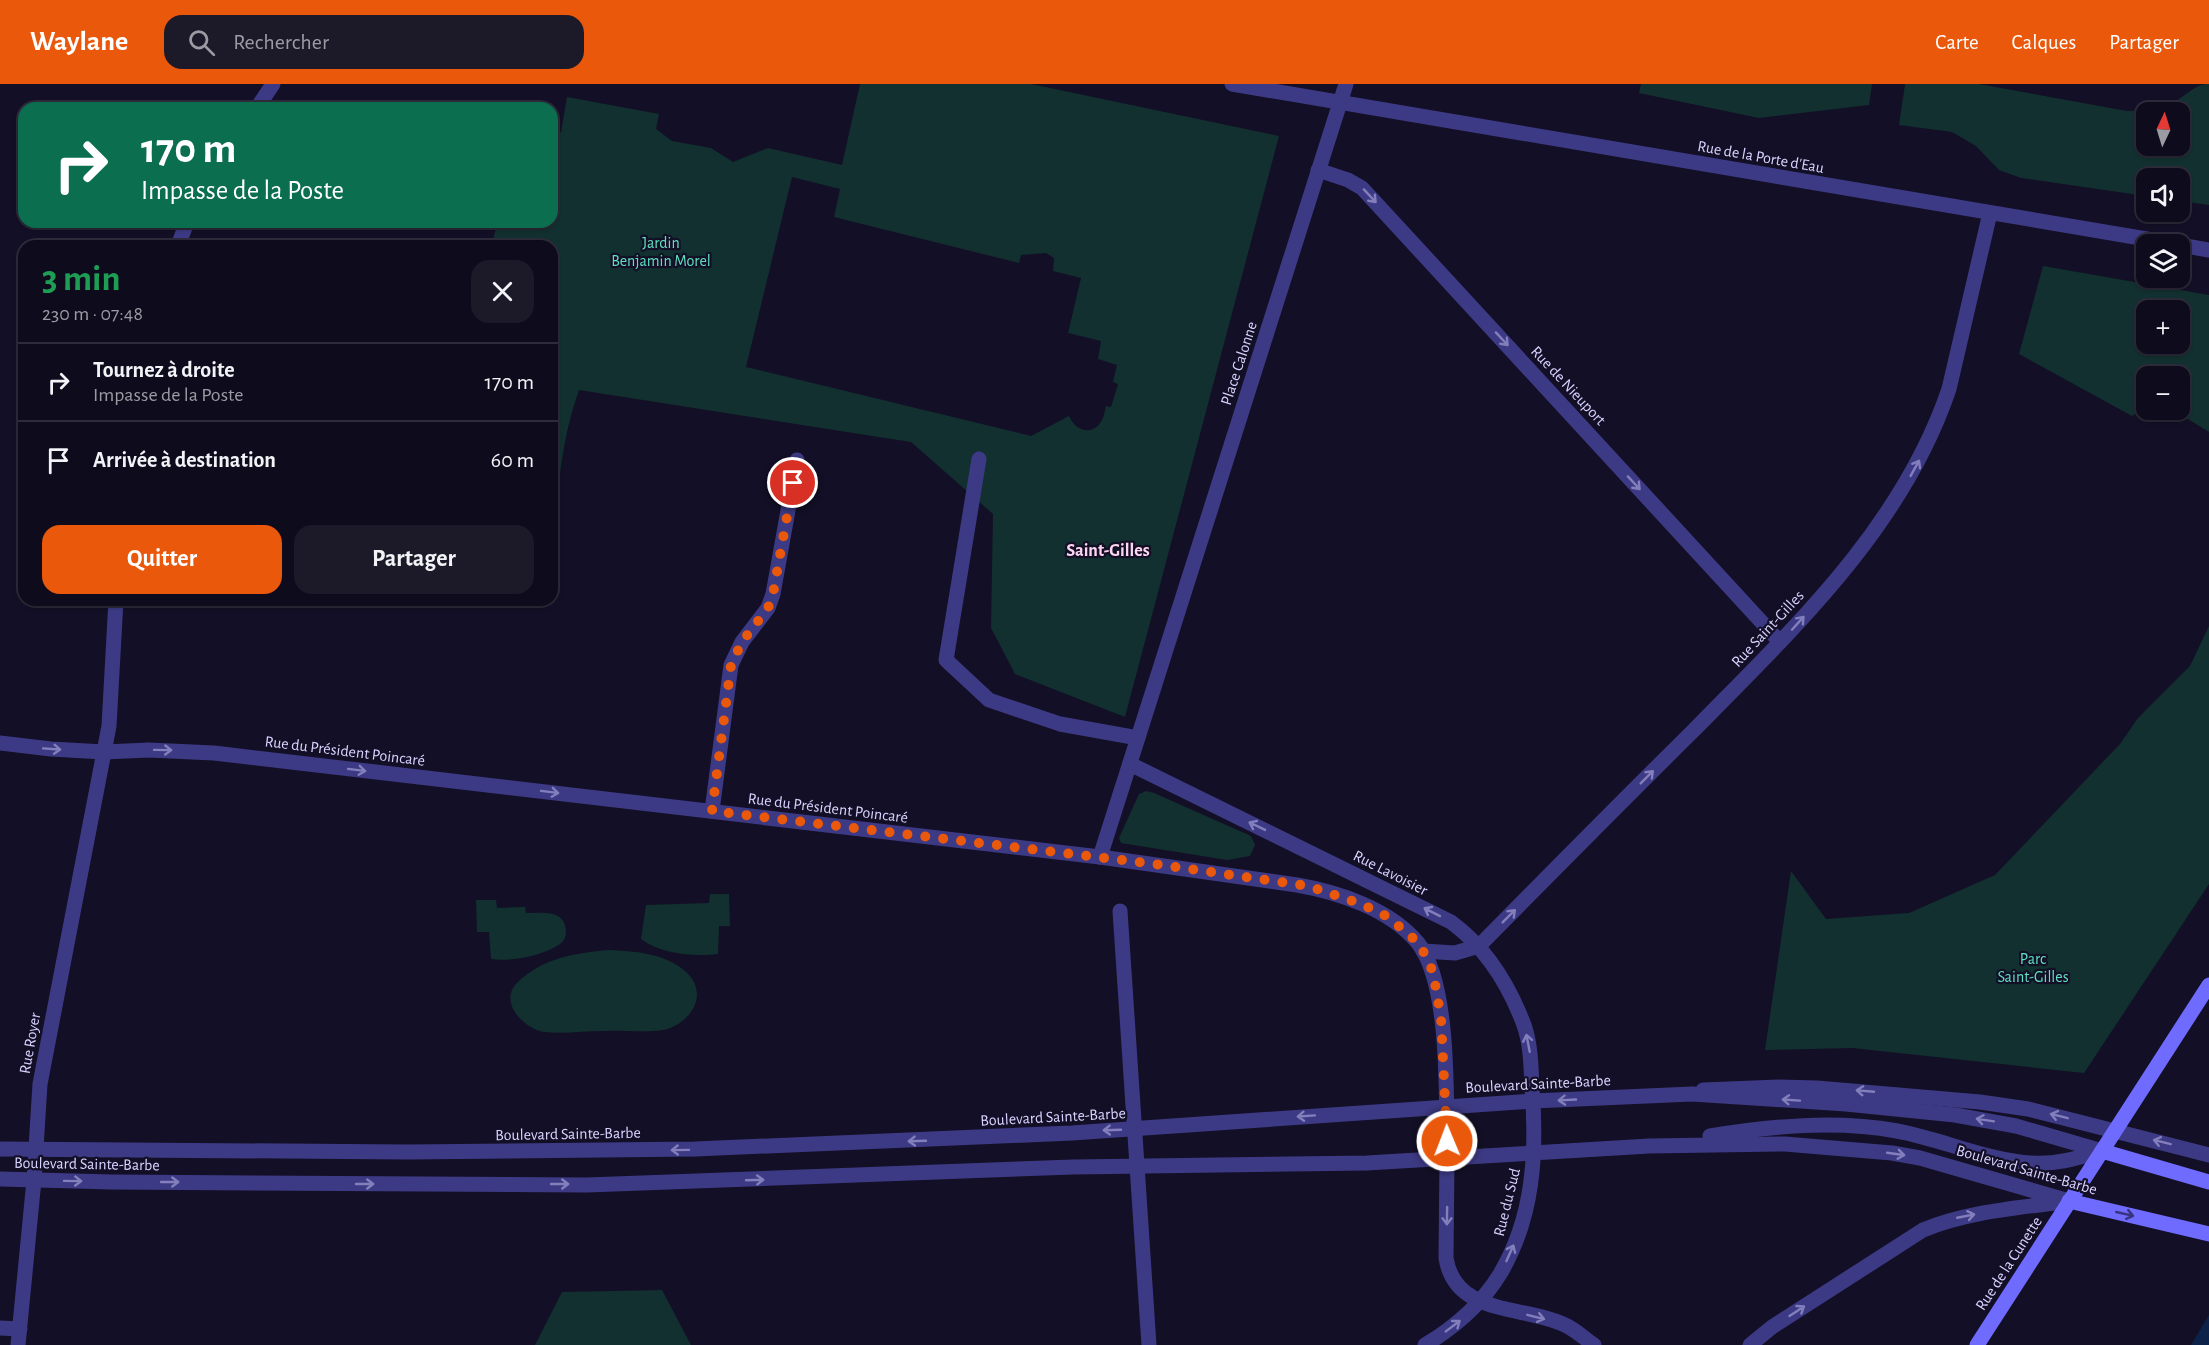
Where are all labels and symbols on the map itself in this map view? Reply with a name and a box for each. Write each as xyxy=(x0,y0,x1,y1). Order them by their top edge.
north arrow xyxy=(2136,102,2190,156)
street label: Rue de la Porte d'Eau xyxy=(1696,138,1825,176)
one-way arrow xyxy=(1362,188,1377,203)
park label: Jardin Benjamin Morel xyxy=(611,235,711,270)
street label: Place Calonne xyxy=(1218,320,1260,407)
one-way arrow xyxy=(1495,331,1509,346)
street label: Rue de Nieuport xyxy=(1528,343,1609,428)
pin xyxy=(767,457,818,508)
one-way arrow xyxy=(1910,459,1921,477)
one-way arrow xyxy=(1627,475,1641,490)
district label: Saint-Gilles xyxy=(1066,542,1150,560)
street label: Rue Saint-Gilles xyxy=(1728,587,1807,670)
one-way arrow xyxy=(1791,616,1805,631)
street label: Rue du Président Poincaré xyxy=(264,733,426,769)
one-way arrow xyxy=(42,744,61,755)
one-way arrow xyxy=(152,744,172,756)
one-way arrow xyxy=(346,765,366,776)
one-way arrow xyxy=(1639,770,1654,785)
one-way arrow xyxy=(540,787,560,798)
street label: Rue du Président Poincaré xyxy=(747,790,909,826)
one-way arrow xyxy=(1248,819,1266,831)
street label: Rue Lavoisier xyxy=(1351,847,1431,899)
one-way arrow xyxy=(1423,906,1441,918)
one-way arrow xyxy=(1502,908,1517,923)
park label: Parc Saint-Gilles xyxy=(1997,951,2069,985)
street label: Rue Royer xyxy=(17,1011,44,1075)
one-way arrow xyxy=(1522,1034,1533,1053)
street label: Boulevard Sainte-Barbe xyxy=(1465,1072,1611,1096)
one-way arrow xyxy=(1856,1085,1876,1096)
one-way arrow xyxy=(1558,1094,1578,1105)
one-way arrow xyxy=(1781,1095,1801,1106)
street label: Boulevard Sainte-Barbe xyxy=(980,1105,1126,1129)
position arrow xyxy=(1415,1109,1479,1173)
one-way arrow xyxy=(2049,1110,2068,1122)
one-way arrow xyxy=(1297,1111,1317,1122)
one-way arrow xyxy=(1975,1114,1995,1125)
street label: Boulevard Sainte-Barbe xyxy=(495,1125,641,1143)
one-way arrow xyxy=(1102,1125,1122,1136)
one-way arrow xyxy=(908,1135,928,1146)
one-way arrow xyxy=(2153,1136,2172,1148)
street label: Boulevard Sainte-Barbe xyxy=(1955,1142,2099,1198)
one-way arrow xyxy=(671,1144,691,1155)
one-way arrow xyxy=(1885,1149,1905,1160)
street label: Boulevard Sainte-Barbe xyxy=(14,1155,160,1173)
street label: Rue du Sud xyxy=(1491,1166,1523,1238)
one-way arrow xyxy=(744,1174,764,1185)
one-way arrow xyxy=(62,1175,82,1187)
one-way arrow xyxy=(160,1177,180,1188)
one-way arrow xyxy=(355,1178,375,1190)
one-way arrow xyxy=(549,1179,569,1190)
one-way arrow xyxy=(1441,1206,1452,1226)
one-way arrow xyxy=(2115,1209,2134,1220)
one-way arrow xyxy=(1956,1210,1976,1221)
street label: Rue de la Cunette xyxy=(1973,1214,2045,1313)
one-way arrow xyxy=(1505,1245,1517,1263)
one-way arrow xyxy=(1788,1304,1805,1316)
one-way arrow xyxy=(1526,1311,1545,1323)
one-way arrow xyxy=(1445,1319,1461,1332)

